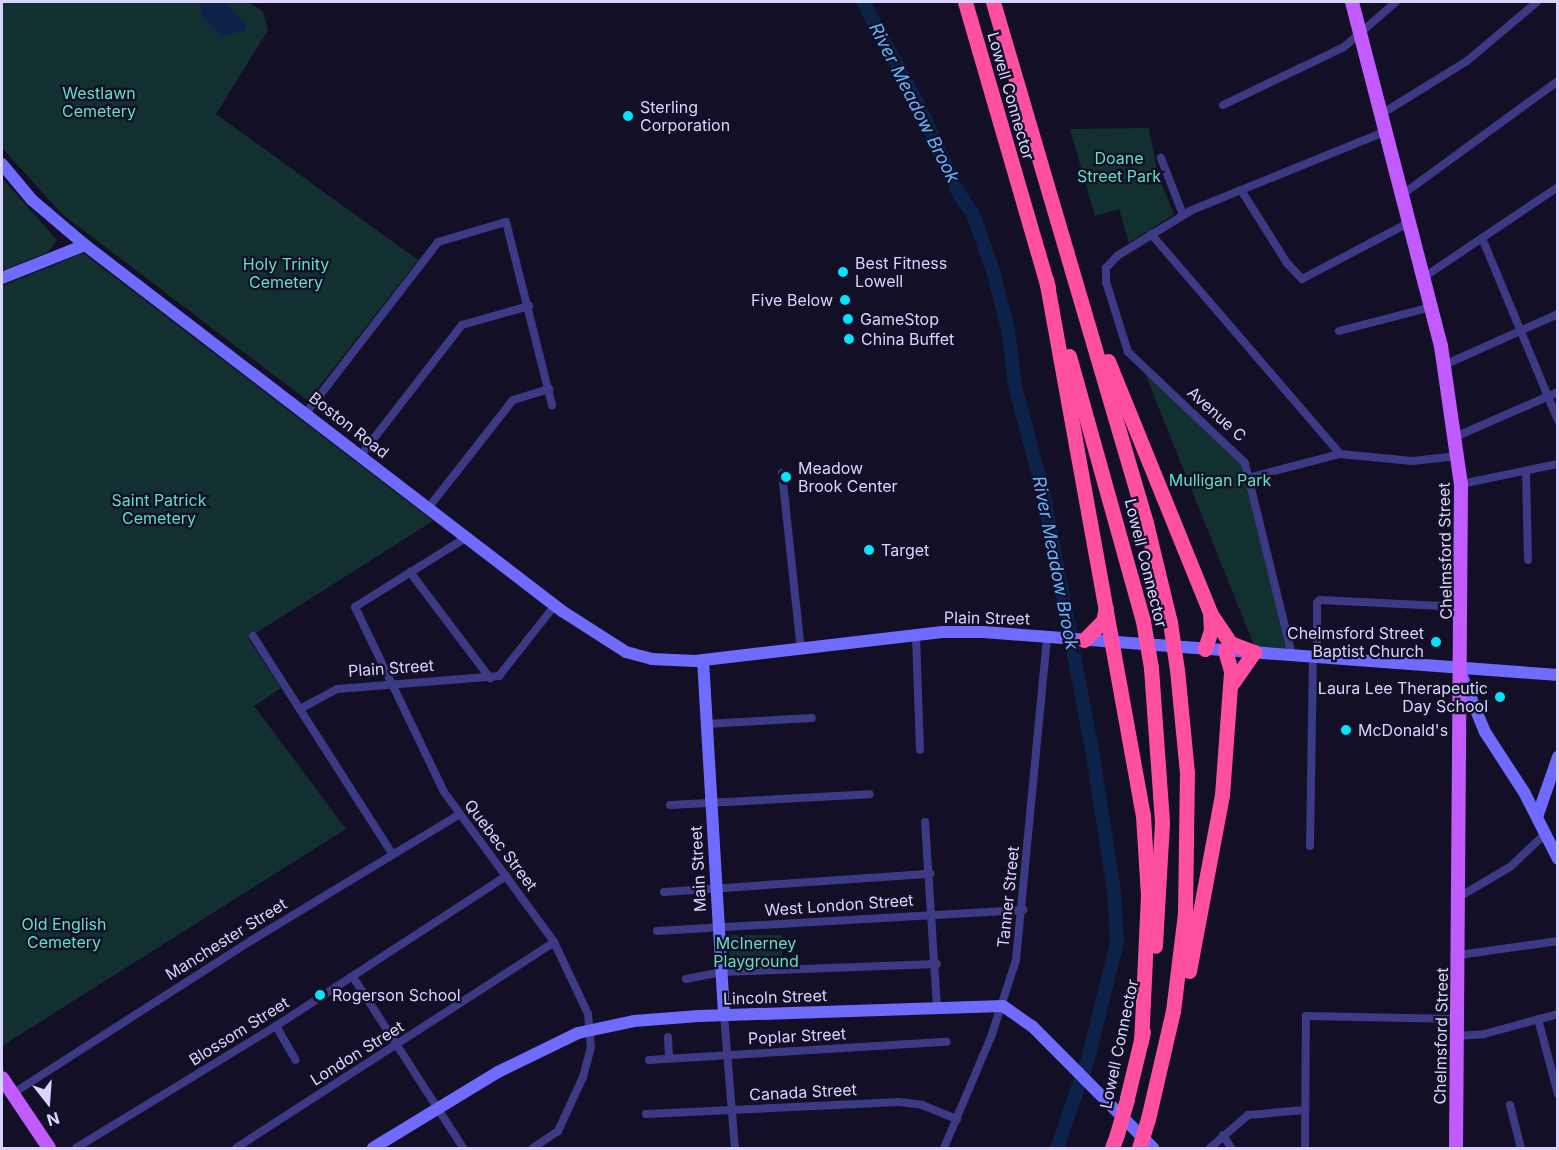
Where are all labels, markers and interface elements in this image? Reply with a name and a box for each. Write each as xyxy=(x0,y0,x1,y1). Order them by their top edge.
water label: River Meadow Brook xyxy=(864,19,964,187)
street label: Lowell Connector xyxy=(984,30,1038,162)
park label: Westlawn Cemetery xyxy=(62,83,136,121)
place label: Sterling Corporation xyxy=(640,97,730,135)
marker: Sterling Corporation xyxy=(621,109,635,123)
park label: Doane Street Park xyxy=(1077,148,1161,186)
place label: Best Fitness Lowell xyxy=(855,253,947,291)
park label: Holy Trinity Cemetery xyxy=(243,254,329,292)
marker: Best Fitness Lowell xyxy=(836,265,850,279)
place label: Five Below xyxy=(751,290,833,310)
marker: Five Below xyxy=(838,293,852,307)
place label: GameStop xyxy=(860,309,939,329)
marker: GameStop xyxy=(841,312,855,326)
place label: China Buffet xyxy=(861,329,954,349)
marker: China Buffet xyxy=(842,332,856,346)
street label: Avenue C xyxy=(1184,383,1250,445)
street label: Boston Road xyxy=(305,388,393,462)
place label: Meadow Brook Center xyxy=(798,458,898,496)
marker: Meadow Brook Center xyxy=(779,470,793,484)
park label: Mulligan Park xyxy=(1169,470,1271,490)
water label: River Meadow Brook xyxy=(1028,474,1082,652)
street label: Chelmsford Street xyxy=(1434,482,1456,620)
park label: Saint Patrick Cemetery xyxy=(112,490,206,528)
street label: Lowell Connector xyxy=(1121,497,1171,629)
place label: Target xyxy=(881,540,929,560)
marker: Target xyxy=(862,543,876,557)
street label: Plain Street xyxy=(944,608,1030,628)
place label: Chelmsford Street Baptist Church xyxy=(1287,623,1424,661)
marker: Chelmsford Street Baptist Church xyxy=(1429,635,1443,649)
street label: Plain Street xyxy=(347,655,435,681)
place label: Laura Lee Therapeutic Day School xyxy=(1318,678,1488,716)
marker: Laura Lee Therapeutic Day School xyxy=(1493,690,1507,704)
place label: McDonald's xyxy=(1358,720,1448,740)
marker: McDonald's xyxy=(1339,723,1353,737)
street label: Quebec Street xyxy=(461,796,541,894)
street label: Main Street xyxy=(686,825,710,913)
street label: Tanner Street xyxy=(993,845,1023,949)
street label: West London Street xyxy=(764,890,914,920)
street label: Manchester Street xyxy=(162,894,290,984)
park label: Old English Cemetery xyxy=(22,914,106,952)
park label: McInerney Playground xyxy=(713,933,799,971)
street label: Chelmsford Street xyxy=(1430,967,1452,1105)
street label: Lowell Connector xyxy=(1096,977,1142,1111)
place label: Rogerson School xyxy=(332,985,461,1005)
street label: Lincoln Street xyxy=(723,986,827,1008)
marker: Rogerson School xyxy=(313,988,327,1002)
street label: Blossom Street xyxy=(186,993,292,1069)
street label: London Street xyxy=(307,1017,407,1089)
street label: Poplar Street xyxy=(748,1024,846,1048)
north arrow xyxy=(18,1072,78,1132)
street label: Canada Street xyxy=(749,1080,857,1104)
text: N xyxy=(45,1108,62,1131)

